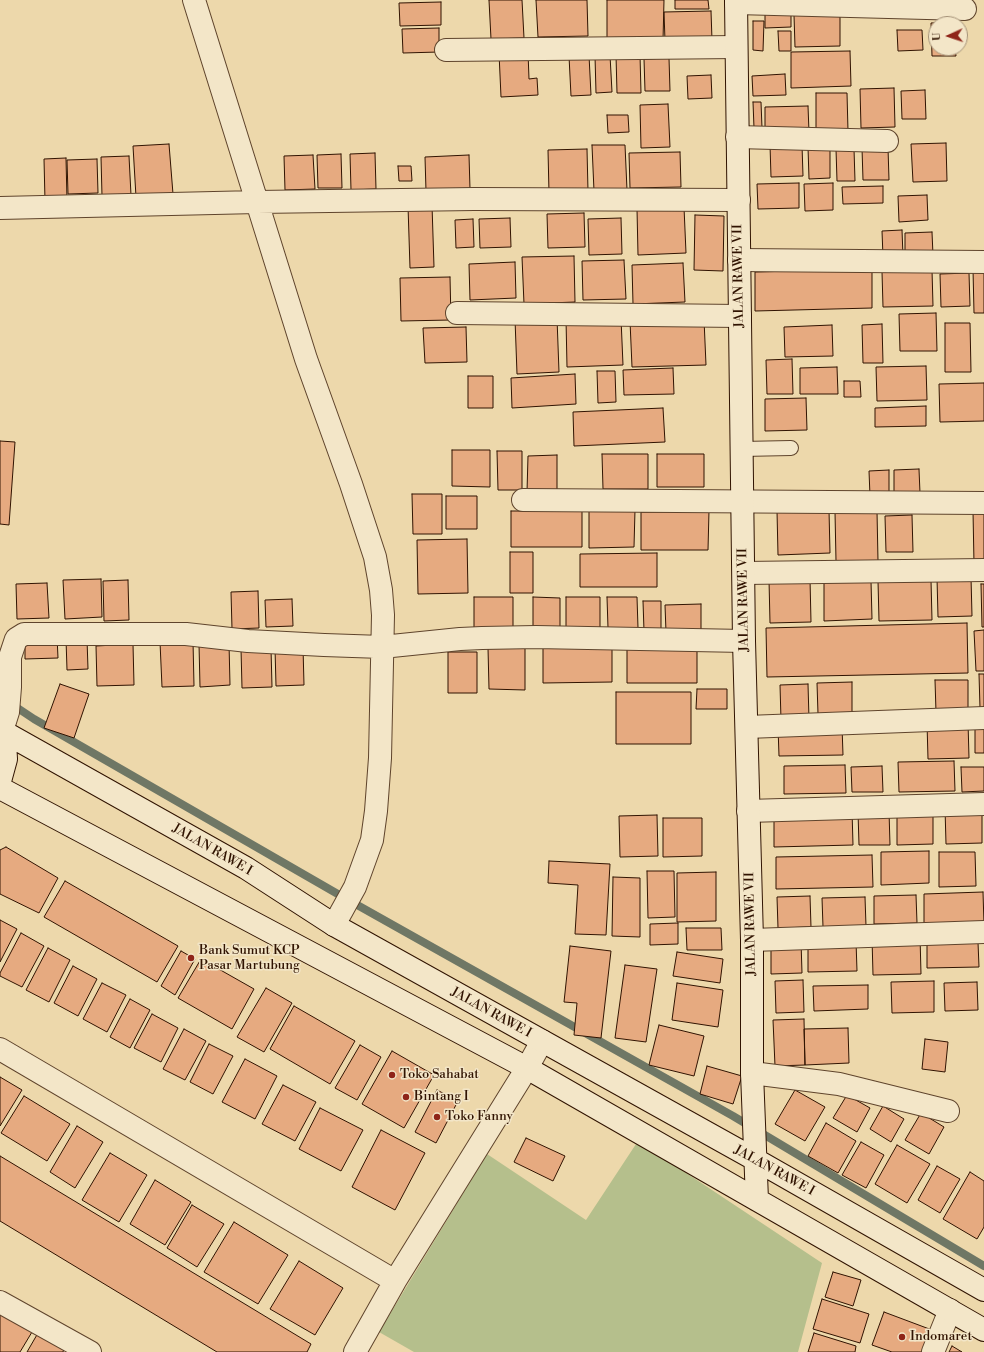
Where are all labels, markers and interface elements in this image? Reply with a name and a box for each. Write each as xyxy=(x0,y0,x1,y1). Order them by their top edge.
north arrow xyxy=(928,16,968,56)
text: U xyxy=(930,32,944,41)
street label: JALAN RAWE VII xyxy=(730,224,748,328)
street label: JALAN RAWE VII xyxy=(735,548,753,652)
street label: JALAN RAWE I xyxy=(169,821,255,879)
street label: JALAN RAWE VII xyxy=(742,872,760,976)
place label: Bank Sumut KCP Pasar Martubung xyxy=(199,943,300,974)
marker: Bank Sumut KCP Pasar Martubung xyxy=(186,953,196,963)
street label: JALAN RAWE I xyxy=(448,984,534,1042)
place label: Toko Sahabat xyxy=(400,1067,479,1083)
marker: Toko Sahabat xyxy=(387,1070,397,1080)
place label: Bintang I xyxy=(414,1089,469,1105)
marker: Bintang I xyxy=(401,1092,411,1102)
place label: Toko Fanny xyxy=(445,1109,513,1125)
marker: Toko Fanny xyxy=(432,1112,442,1122)
street label: JALAN RAWE I xyxy=(731,1142,817,1200)
place label: Indomaret xyxy=(910,1329,972,1345)
marker: Indomaret xyxy=(897,1332,907,1342)

